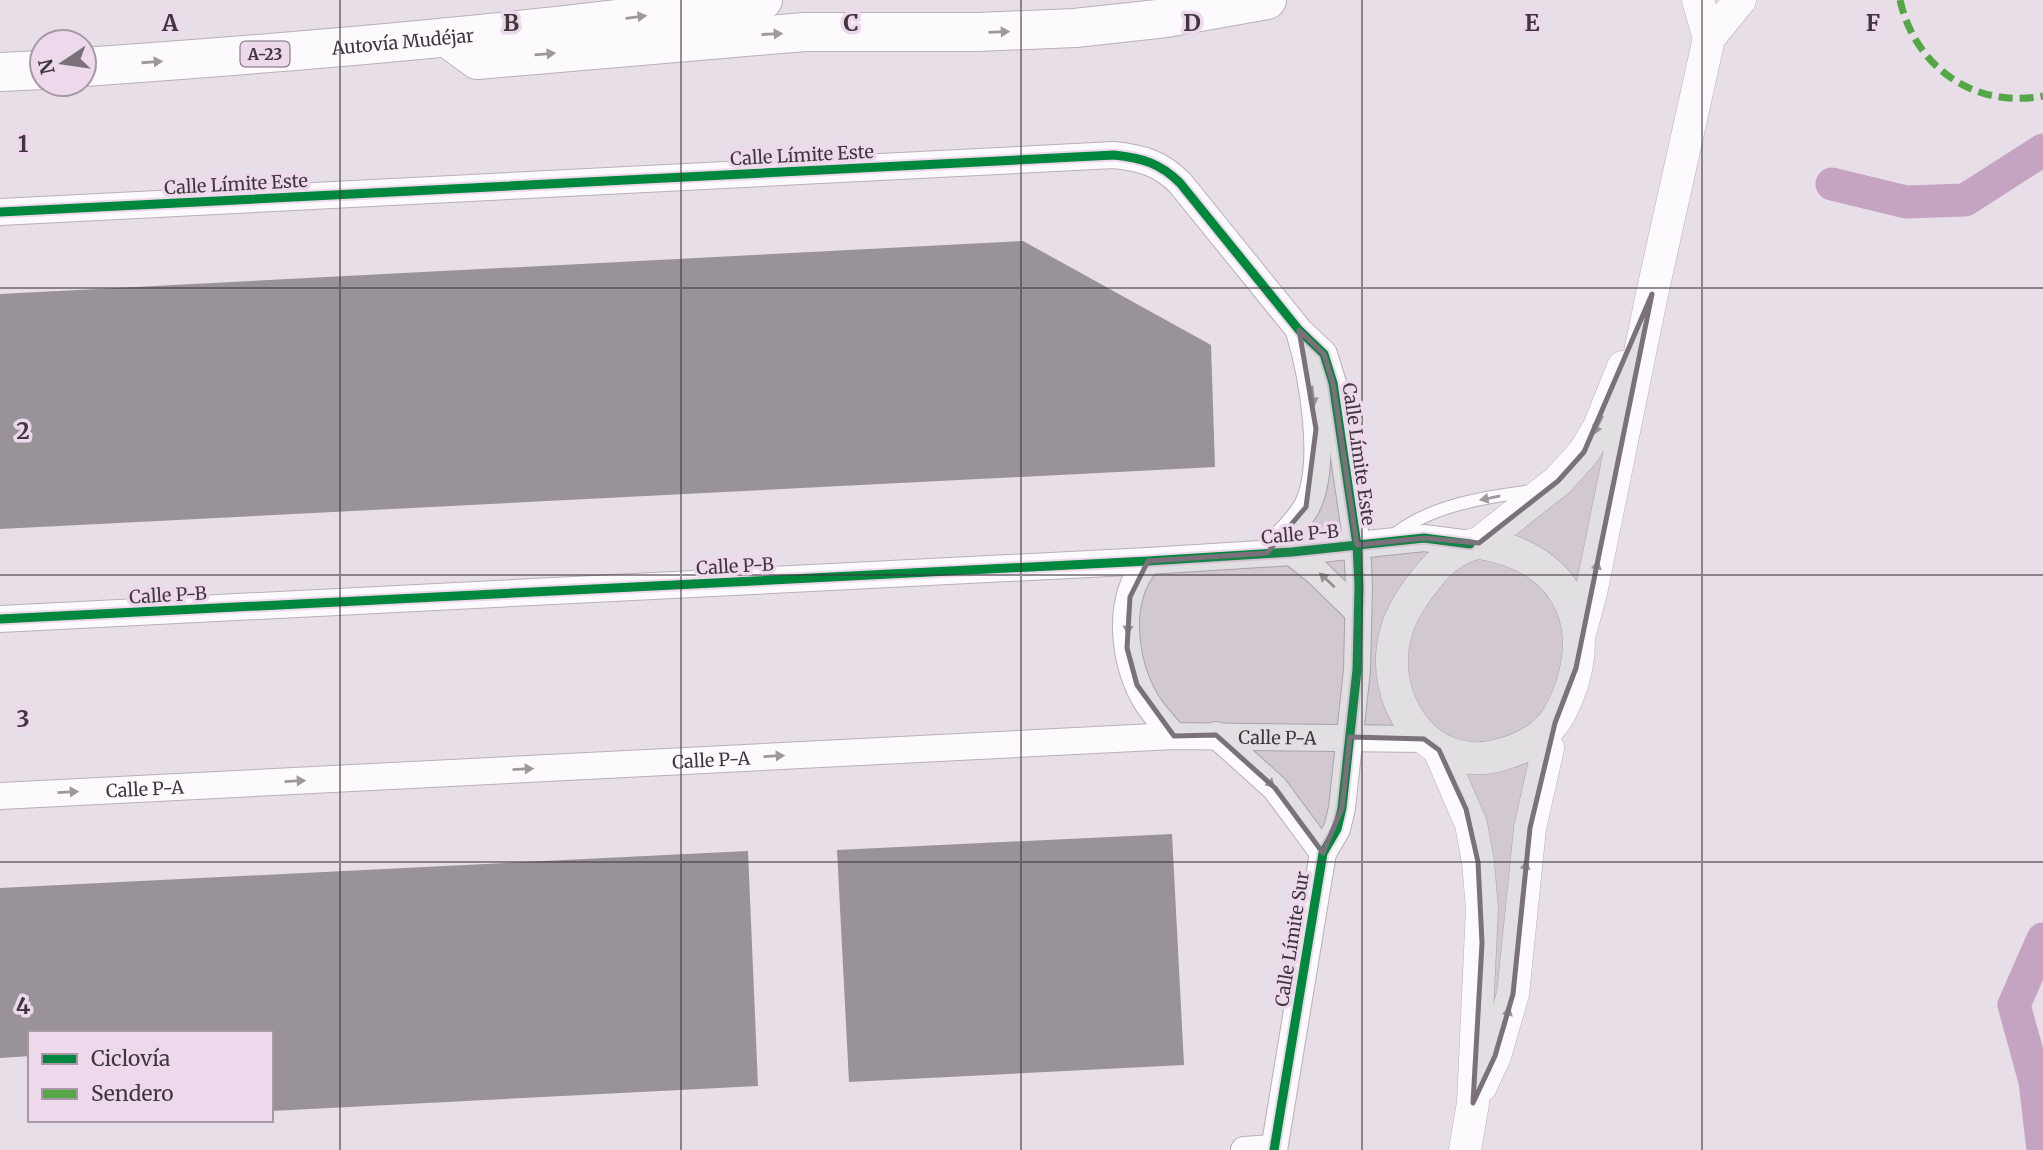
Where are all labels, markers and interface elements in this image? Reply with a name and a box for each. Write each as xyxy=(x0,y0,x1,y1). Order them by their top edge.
text: A xyxy=(161,8,179,37)
text: B xyxy=(503,8,519,37)
text: C xyxy=(843,8,859,37)
text: D xyxy=(1183,8,1201,37)
text: E xyxy=(1524,8,1540,37)
text: F xyxy=(1866,8,1880,37)
one-way arrow xyxy=(625,11,647,22)
street label: Autovía Mudéjar xyxy=(330,23,475,59)
one-way arrow xyxy=(989,26,1011,37)
north arrow xyxy=(28,28,98,98)
one-way arrow xyxy=(761,29,783,40)
road number: A-23 xyxy=(240,42,290,66)
one-way arrow xyxy=(534,48,556,59)
one-way arrow xyxy=(141,56,163,67)
text: N xyxy=(33,57,60,77)
text: 1 xyxy=(18,129,29,158)
street label: Calle Límite Este xyxy=(730,140,874,170)
street label: Calle Límite Este xyxy=(164,169,308,199)
street label: Calle Límite Este xyxy=(1338,381,1380,527)
one-way arrow xyxy=(1307,385,1318,407)
one-way arrow xyxy=(1593,415,1604,435)
text: 2 xyxy=(16,416,30,445)
one-way arrow xyxy=(1479,492,1501,503)
street label: Calle P-B xyxy=(1260,519,1340,549)
street label: Calle P-B xyxy=(696,552,774,580)
one-way arrow xyxy=(1591,560,1602,582)
one-way arrow xyxy=(1318,573,1335,589)
street label: Calle P-B xyxy=(129,581,207,609)
one-way arrow xyxy=(1122,613,1133,635)
text: 3 xyxy=(16,704,30,733)
street label: Calle P-A xyxy=(1238,725,1317,749)
street label: Calle P-A xyxy=(671,746,751,773)
one-way arrow xyxy=(763,750,785,761)
one-way arrow xyxy=(512,763,534,774)
one-way arrow xyxy=(1259,772,1276,789)
street label: Calle P-A xyxy=(105,775,185,802)
one-way arrow xyxy=(285,775,307,786)
one-way arrow xyxy=(57,787,79,798)
one-way arrow xyxy=(1519,860,1530,882)
street label: Calle Límite Sur xyxy=(1270,870,1314,1008)
text: 4 xyxy=(16,991,31,1020)
one-way arrow xyxy=(1502,1006,1513,1028)
legend xyxy=(28,1031,273,1122)
text: Ciclovía xyxy=(91,1045,170,1072)
text: Sendero xyxy=(91,1080,174,1107)

